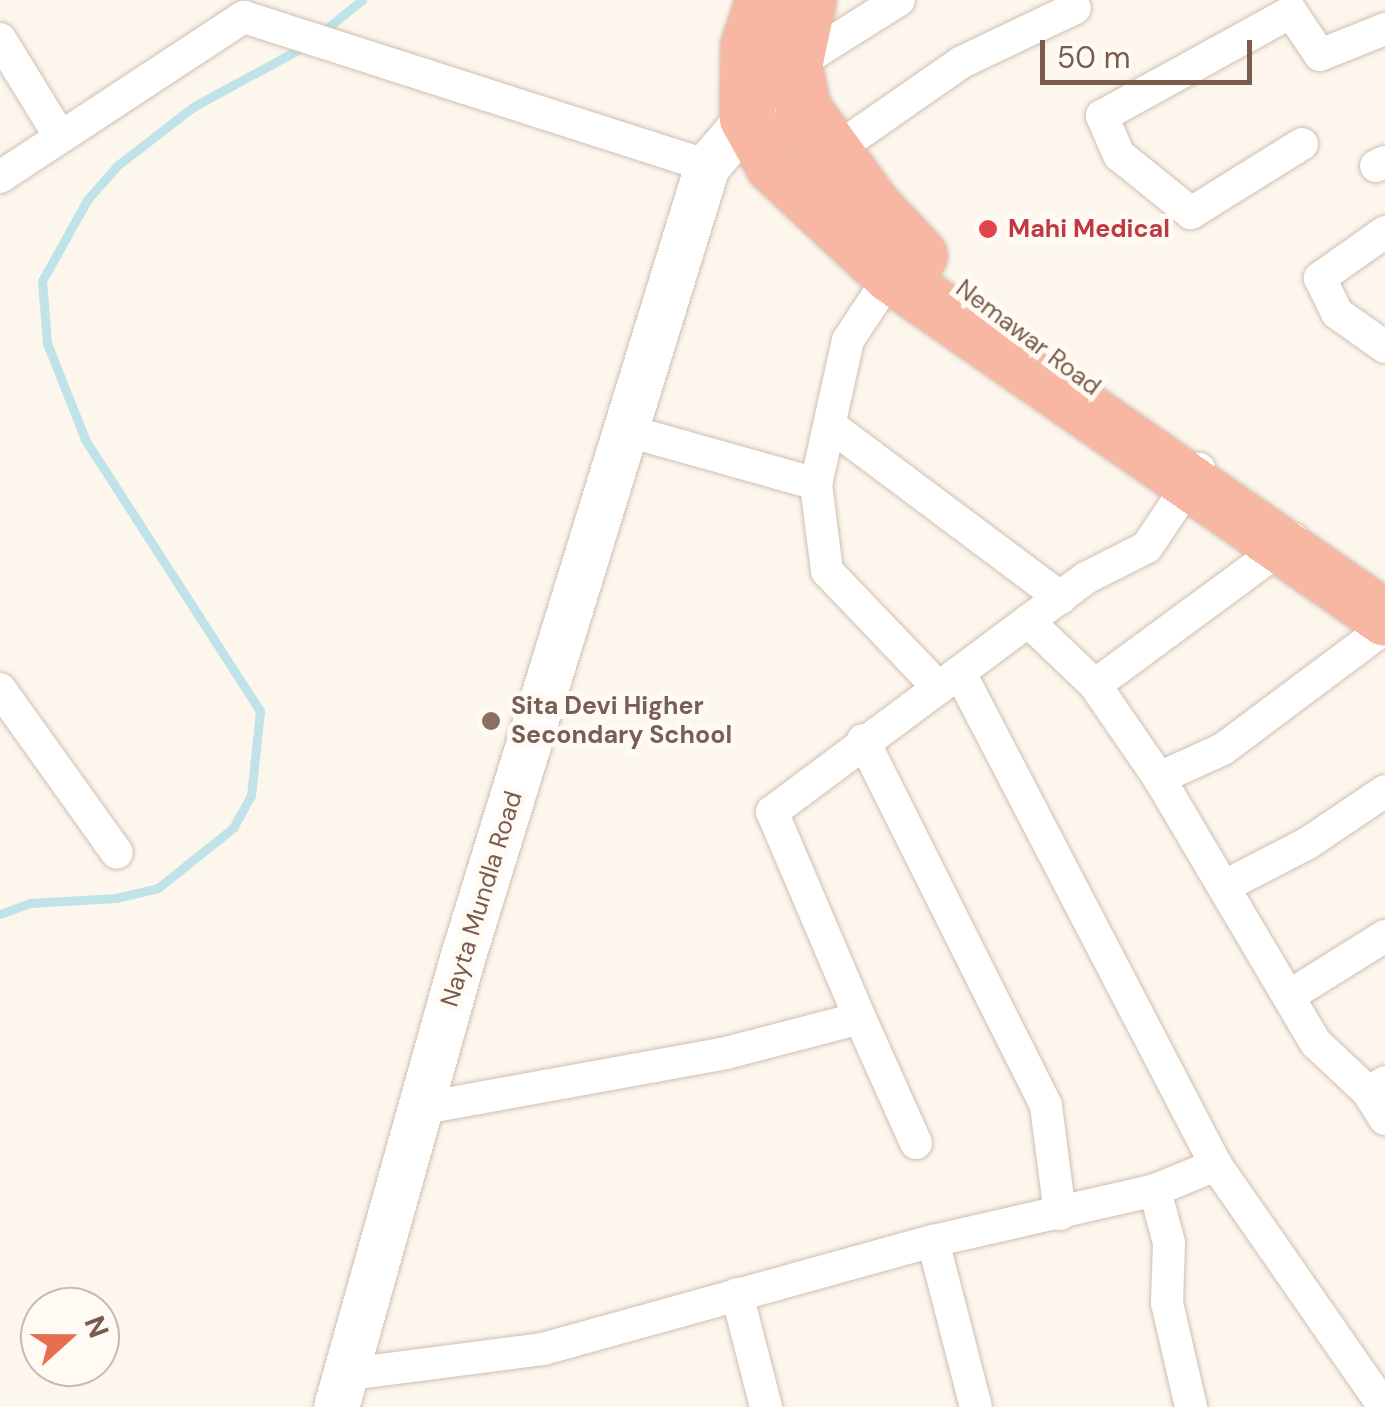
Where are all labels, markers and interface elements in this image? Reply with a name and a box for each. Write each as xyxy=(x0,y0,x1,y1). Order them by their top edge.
scale bar xyxy=(1045,20,1258,82)
text: 50 m xyxy=(1057,38,1131,77)
place label: Mahi Medical xyxy=(1008,214,1170,244)
marker: Mahi Medical xyxy=(977,218,999,240)
street label: Nemawar Road xyxy=(950,274,1106,402)
place label: Sita Devi Higher Secondary School xyxy=(511,692,732,751)
marker: Sita Devi Higher Secondary School xyxy=(480,710,502,732)
street label: Nayta Mundla Road xyxy=(435,788,529,1010)
north arrow xyxy=(20,1287,120,1387)
text: N xyxy=(76,1311,118,1343)

